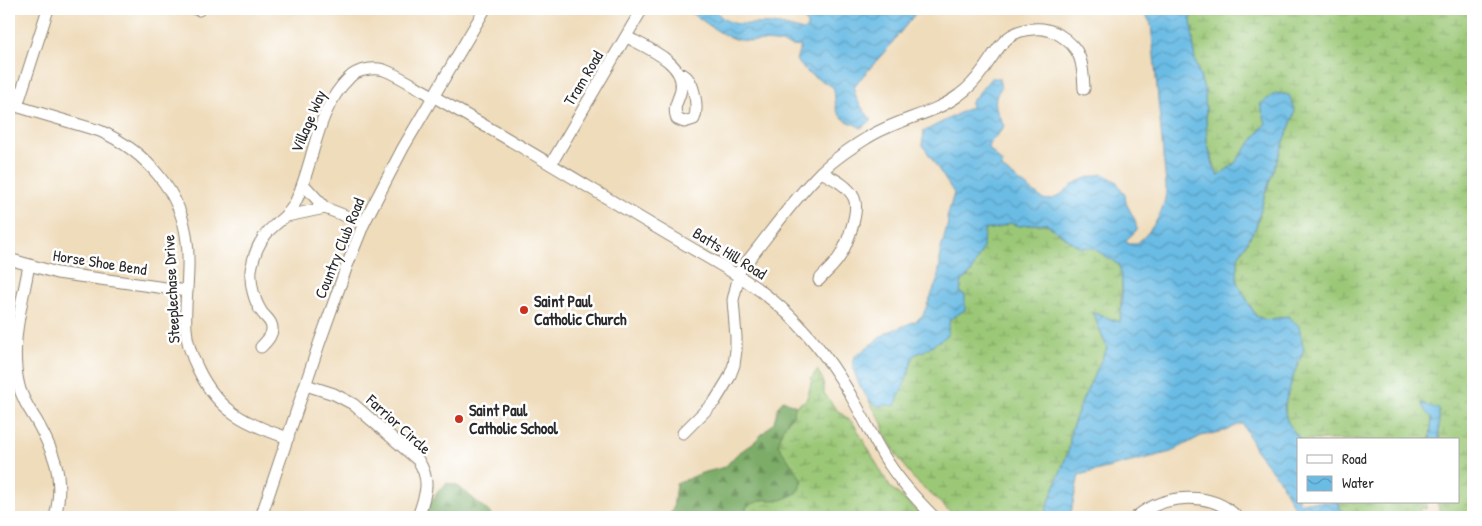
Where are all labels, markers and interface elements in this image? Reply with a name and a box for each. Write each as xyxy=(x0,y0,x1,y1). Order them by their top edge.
street label: Tram Road xyxy=(558,46,608,110)
street label: Village Way xyxy=(285,86,331,156)
street label: Country Club Road xyxy=(309,194,369,302)
street label: Batts Hill Road xyxy=(689,222,771,284)
street label: Steeplechase Drive xyxy=(157,234,185,344)
street label: Horse Shoe Bend xyxy=(51,244,149,280)
place label: Saint Paul Catholic Church xyxy=(534,290,627,330)
marker: Saint Paul Catholic Church xyxy=(518,304,530,316)
street label: Farrior Circle xyxy=(361,388,436,459)
place label: Saint Paul Catholic School xyxy=(469,399,559,439)
marker: Saint Paul Catholic School xyxy=(453,413,465,425)
legend xyxy=(1297,438,1460,504)
text: Road xyxy=(1342,448,1367,469)
text: Water xyxy=(1342,472,1374,493)

